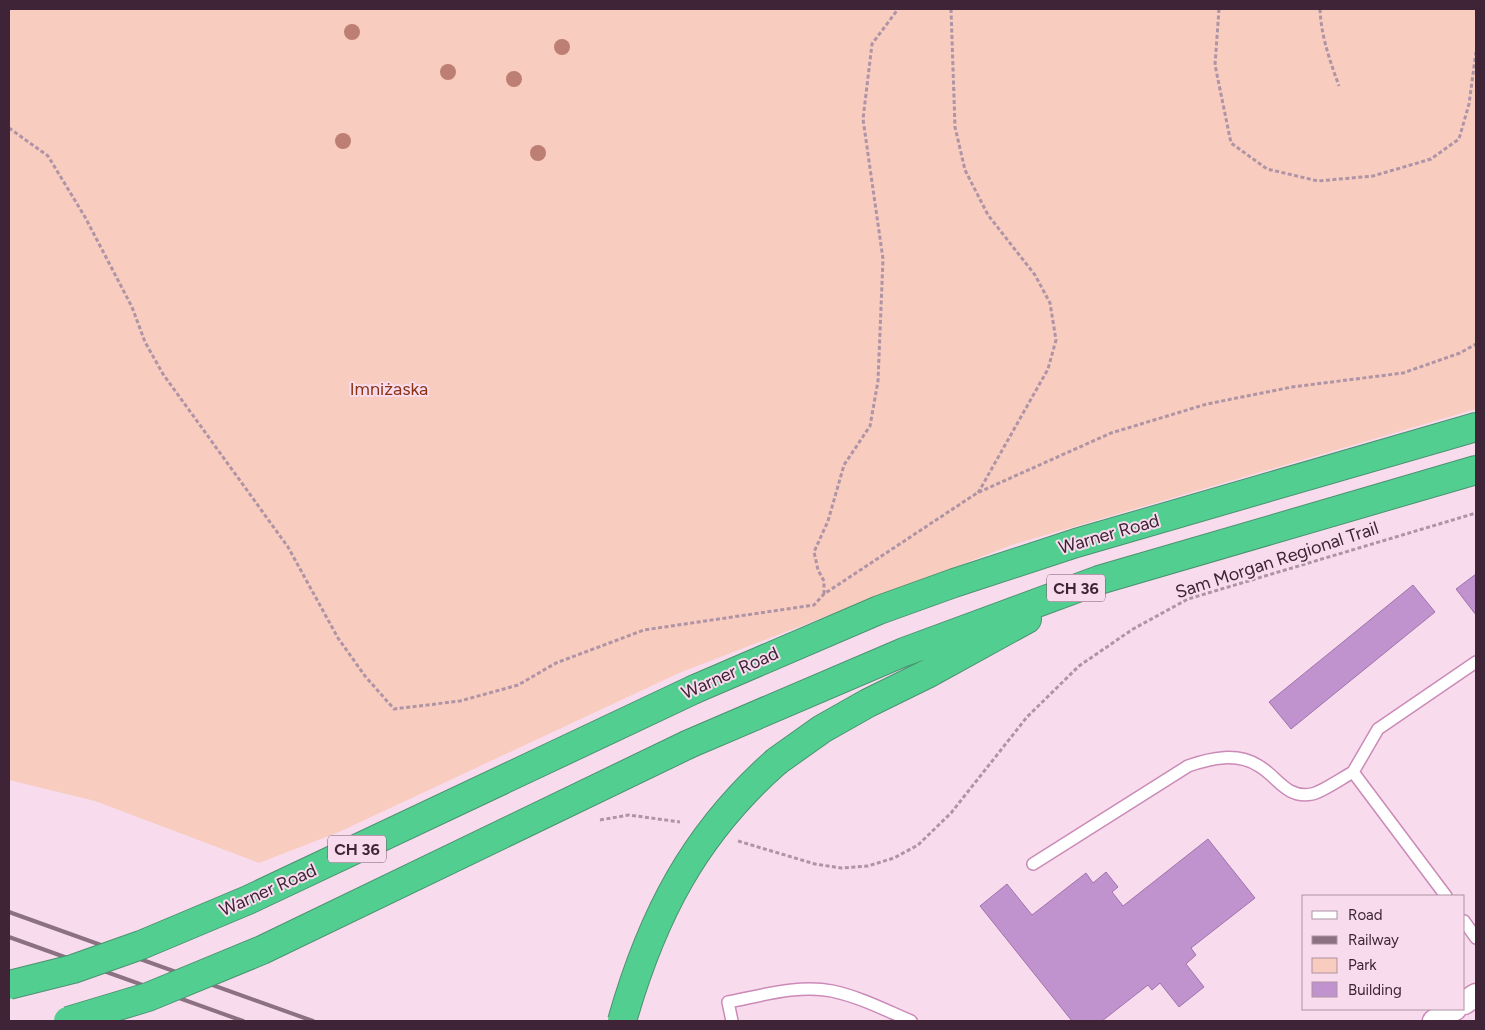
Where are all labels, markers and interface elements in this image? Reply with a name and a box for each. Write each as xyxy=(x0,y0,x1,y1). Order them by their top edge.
park label: Imniżaska xyxy=(350,378,428,400)
street label: Warner Road xyxy=(1056,509,1162,559)
street label: Sam Morgan Regional Trail xyxy=(1173,517,1381,603)
road number: CH 36 xyxy=(1047,574,1105,602)
street label: Warner Road xyxy=(678,642,782,704)
road number: CH 36 xyxy=(328,836,386,862)
street label: Warner Road xyxy=(216,859,320,921)
legend xyxy=(1302,895,1465,1010)
text: Road xyxy=(1348,906,1383,924)
text: Railway xyxy=(1348,931,1399,949)
text: Park xyxy=(1348,956,1377,974)
text: Building xyxy=(1348,981,1402,999)

